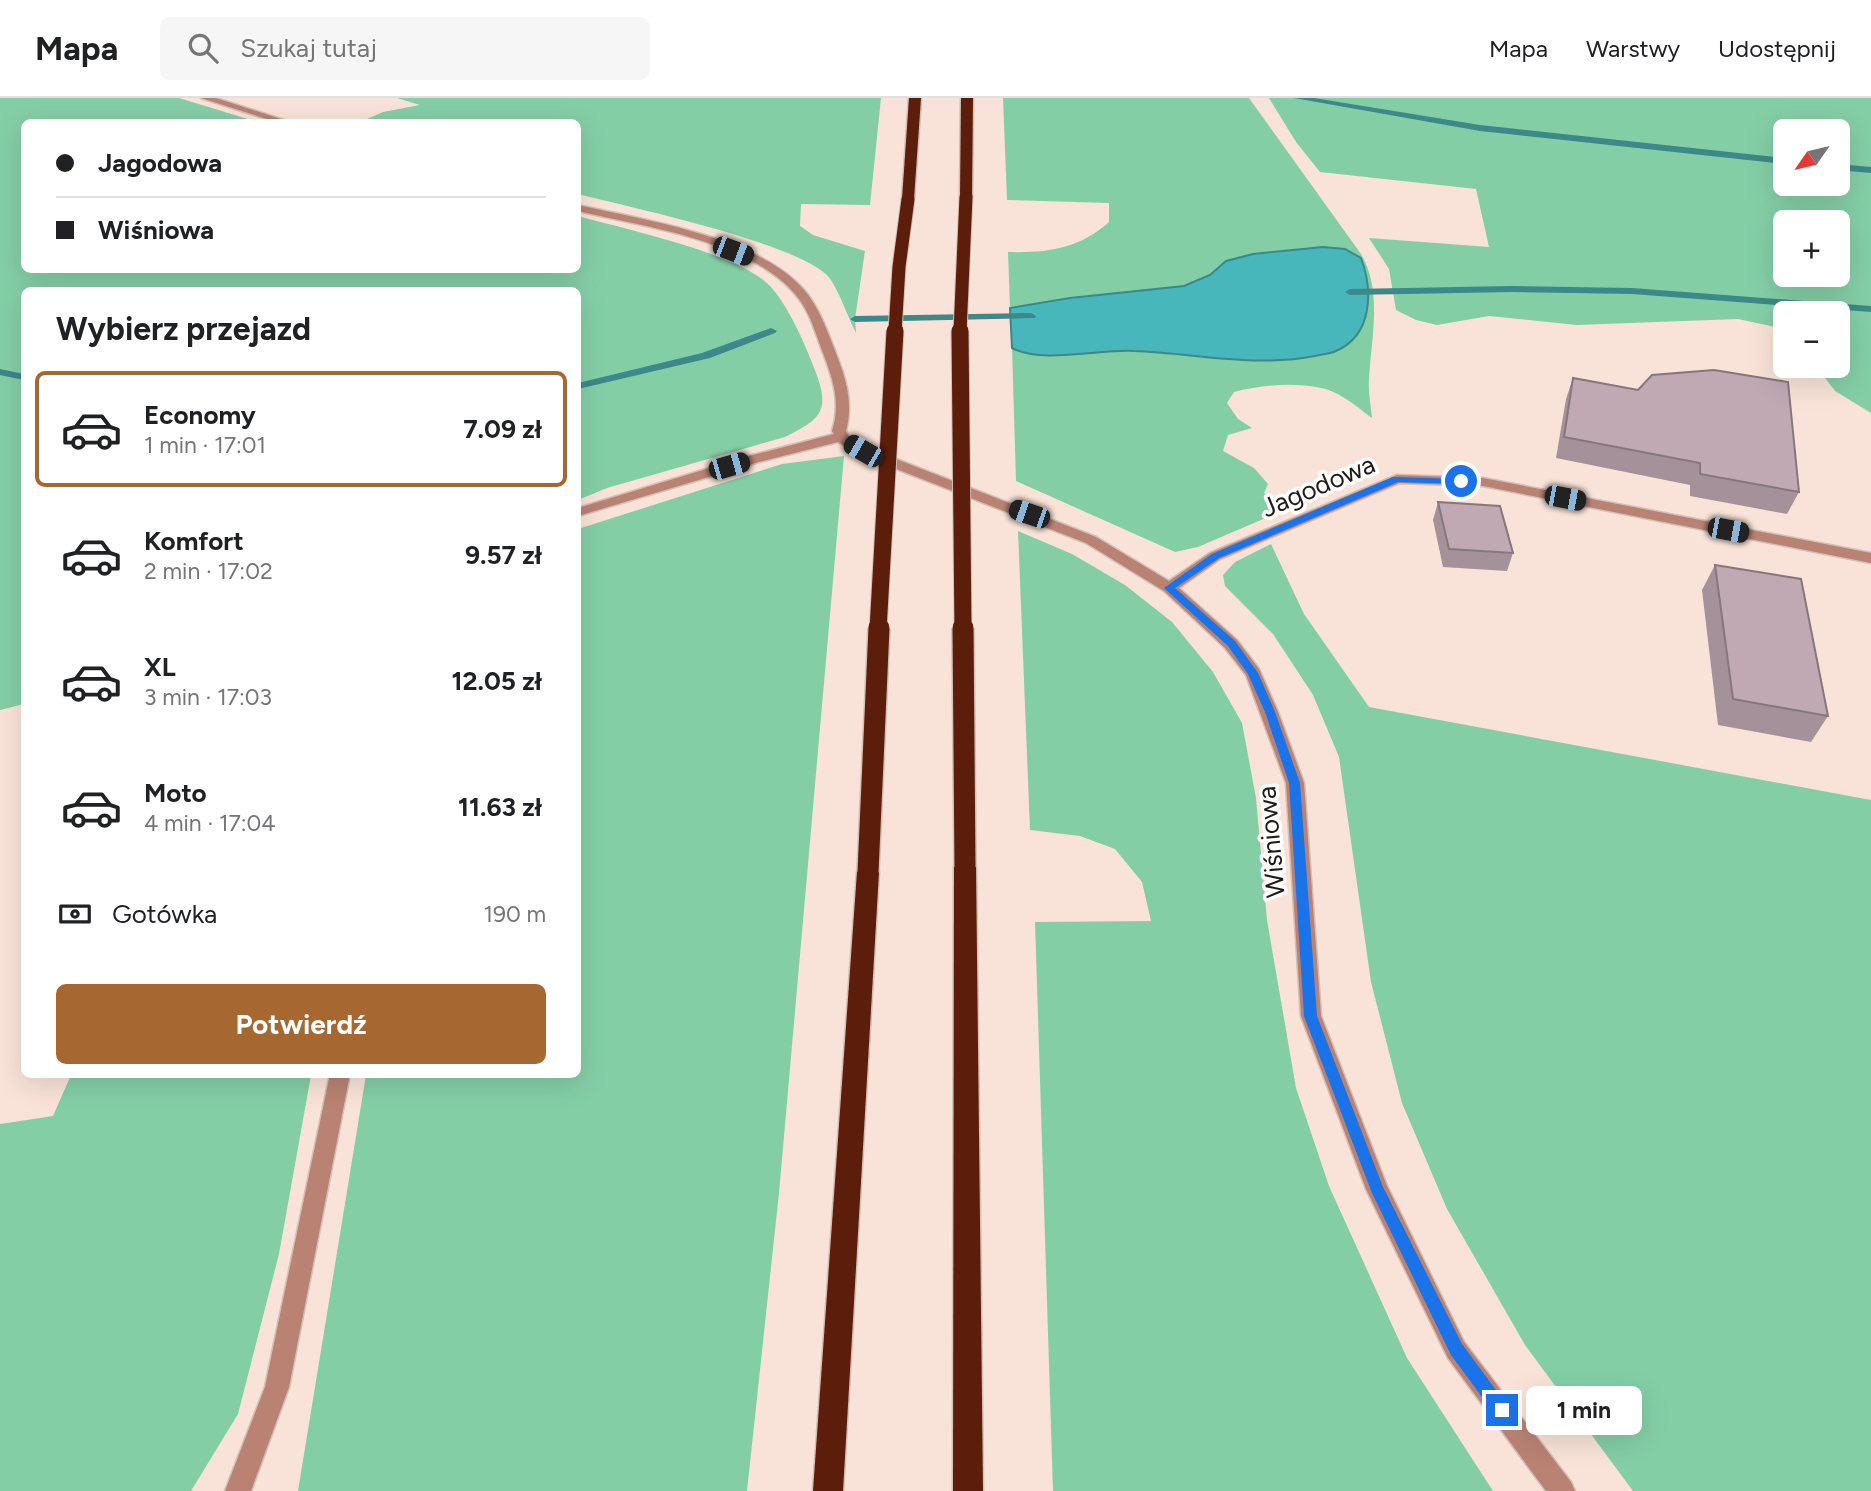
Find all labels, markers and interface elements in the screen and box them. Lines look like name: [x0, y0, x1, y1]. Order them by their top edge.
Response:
search box: [160, 17, 650, 80]
text: Mapa: [35, 29, 118, 68]
icon: search: [184, 29, 222, 67]
text: Szukaj tutaj: [240, 32, 377, 64]
text: Mapa: [1489, 34, 1548, 63]
text: Warstwy: [1586, 34, 1680, 63]
text: Udostępnij: [1718, 34, 1836, 63]
north arrow: [1773, 119, 1850, 196]
map controls: [1773, 119, 1850, 378]
text: Jagodowa: [98, 147, 222, 179]
button: +: [1773, 210, 1850, 287]
text: Wiśniowa: [98, 214, 214, 246]
car: [710, 234, 757, 268]
button: −: [1773, 301, 1850, 378]
text: Wybierz przejazd: [56, 310, 311, 348]
icon: car: [60, 398, 123, 461]
text: Economy: [144, 399, 256, 431]
text: 7.09 zł: [463, 413, 542, 445]
text: 1 min · 17:01: [144, 431, 266, 459]
car: [840, 431, 887, 471]
street label: Jagodowa: [1256, 448, 1380, 524]
car: [706, 450, 753, 482]
route start: [1445, 465, 1477, 497]
car: [1543, 484, 1588, 512]
car: [1006, 497, 1053, 531]
car: [1706, 516, 1751, 544]
icon: car: [60, 524, 123, 587]
text: Komfort: [144, 525, 244, 557]
text: 9.57 zł: [465, 539, 542, 571]
text: 2 min · 17:02: [144, 557, 273, 585]
icon: car: [60, 650, 123, 713]
text: XL: [144, 651, 176, 683]
text: 12.05 zł: [452, 665, 542, 697]
text: 3 min · 17:03: [144, 683, 272, 711]
icon: car: [60, 776, 123, 839]
text: Moto: [144, 777, 207, 809]
street label: Wiśniowa: [1250, 785, 1292, 899]
text: 11.63 zł: [458, 791, 542, 823]
text: 4 min · 17:04: [144, 809, 276, 837]
icon: cash: [56, 895, 94, 933]
text: Gotówka: [112, 898, 217, 930]
text: 190 m: [483, 900, 546, 928]
button: Potwierdź: [56, 984, 546, 1064]
callout: 1 min: [1526, 1386, 1642, 1434]
route end: [1486, 1394, 1518, 1426]
text: 1 min: [1557, 1396, 1611, 1424]

